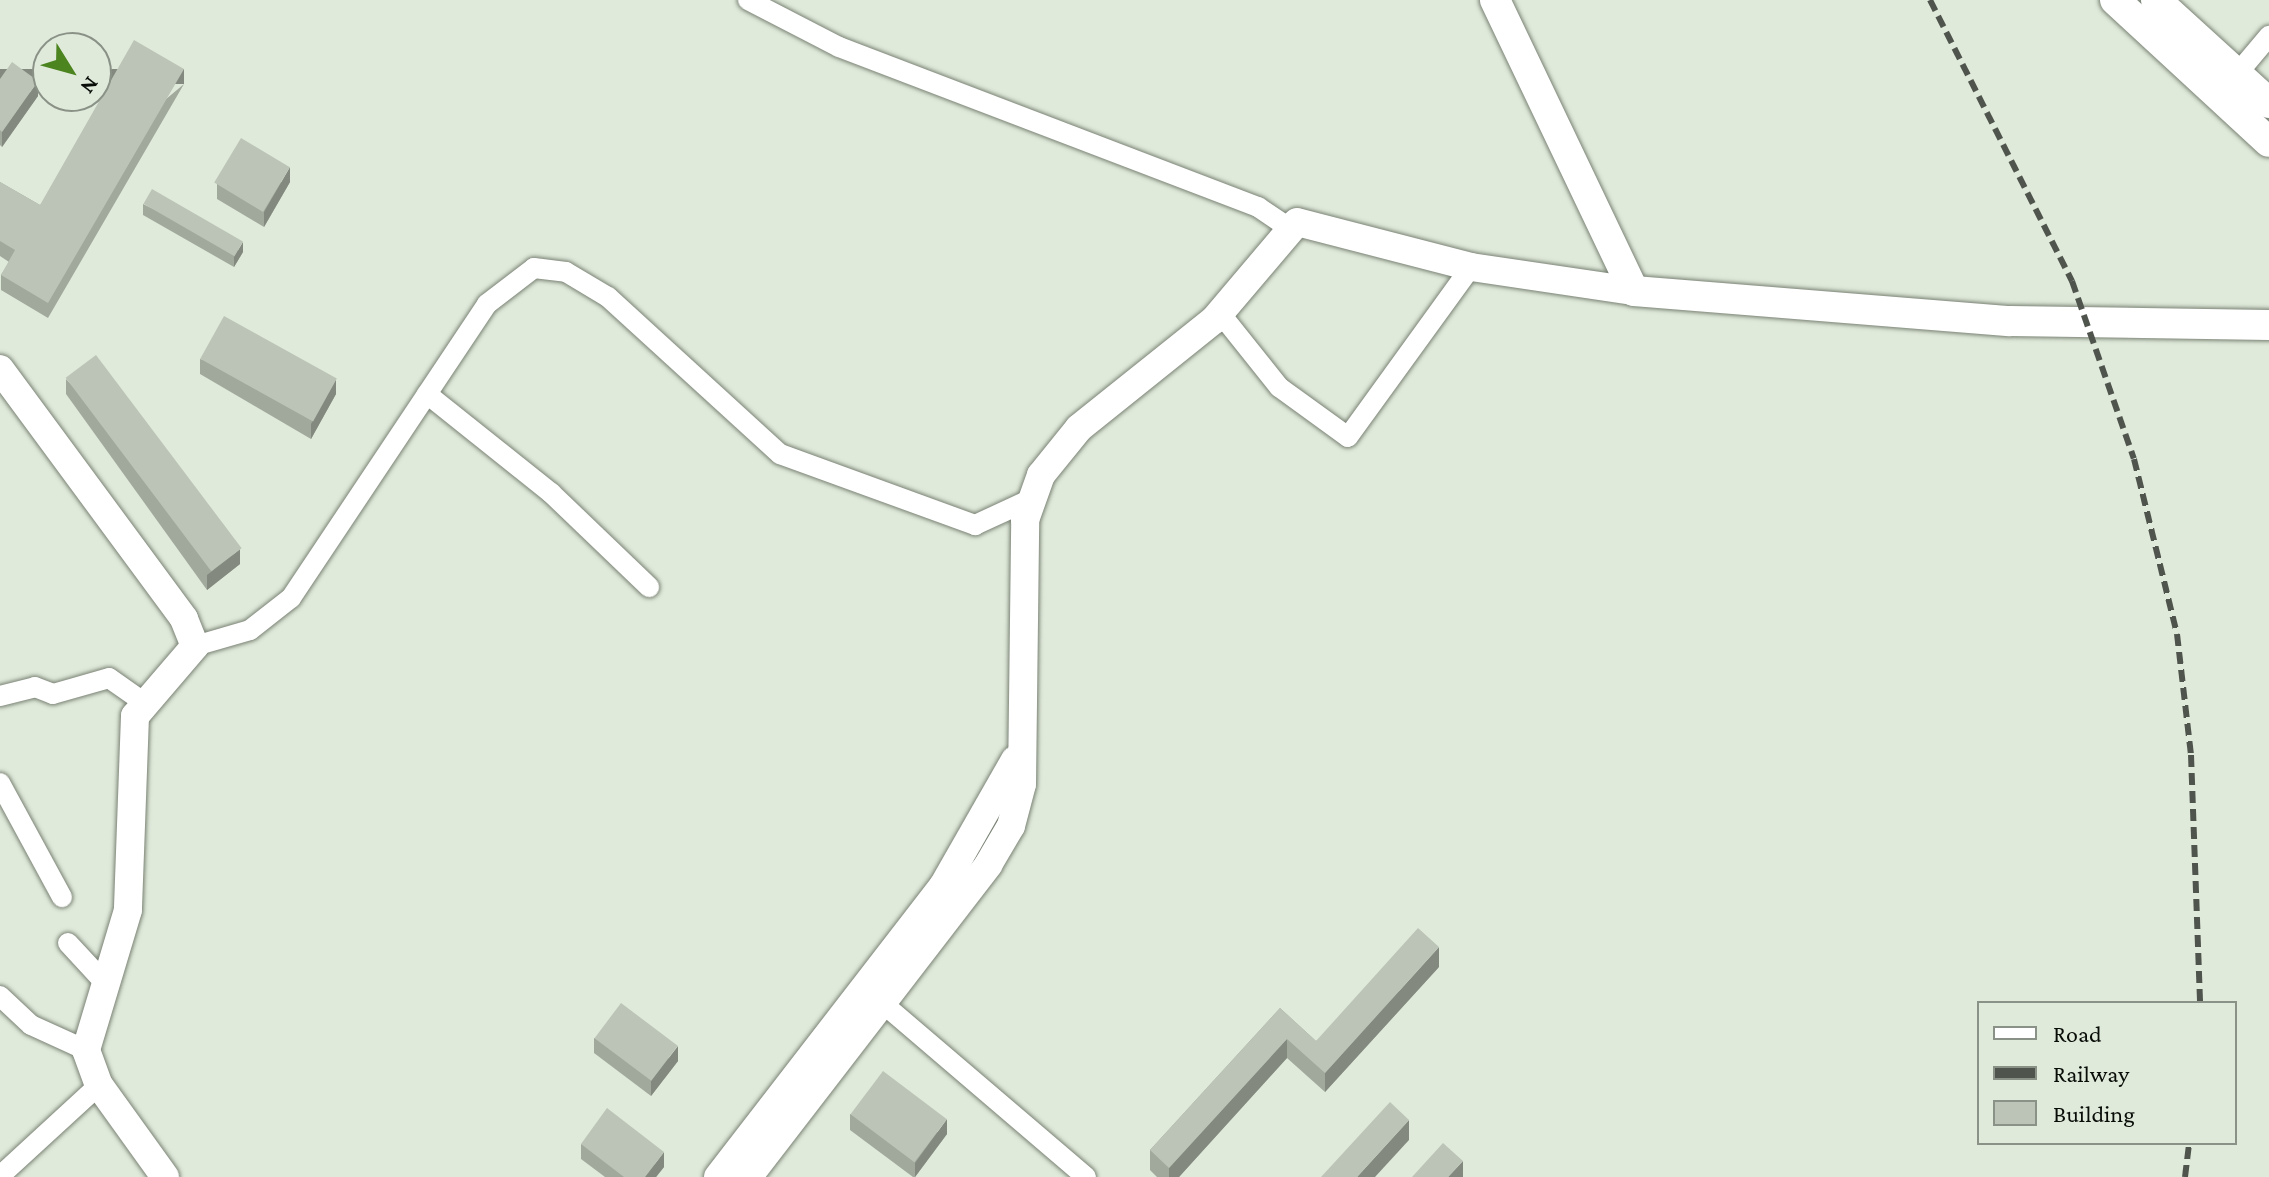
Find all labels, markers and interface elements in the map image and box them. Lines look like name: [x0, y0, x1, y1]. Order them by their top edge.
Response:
north arrow: [32, 32, 112, 112]
text: N: [75, 72, 104, 99]
legend: [1977, 1001, 2237, 1145]
text: Road: [2053, 1020, 2102, 1047]
text: Railway: [2053, 1060, 2129, 1087]
text: Building: [2053, 1100, 2135, 1127]

